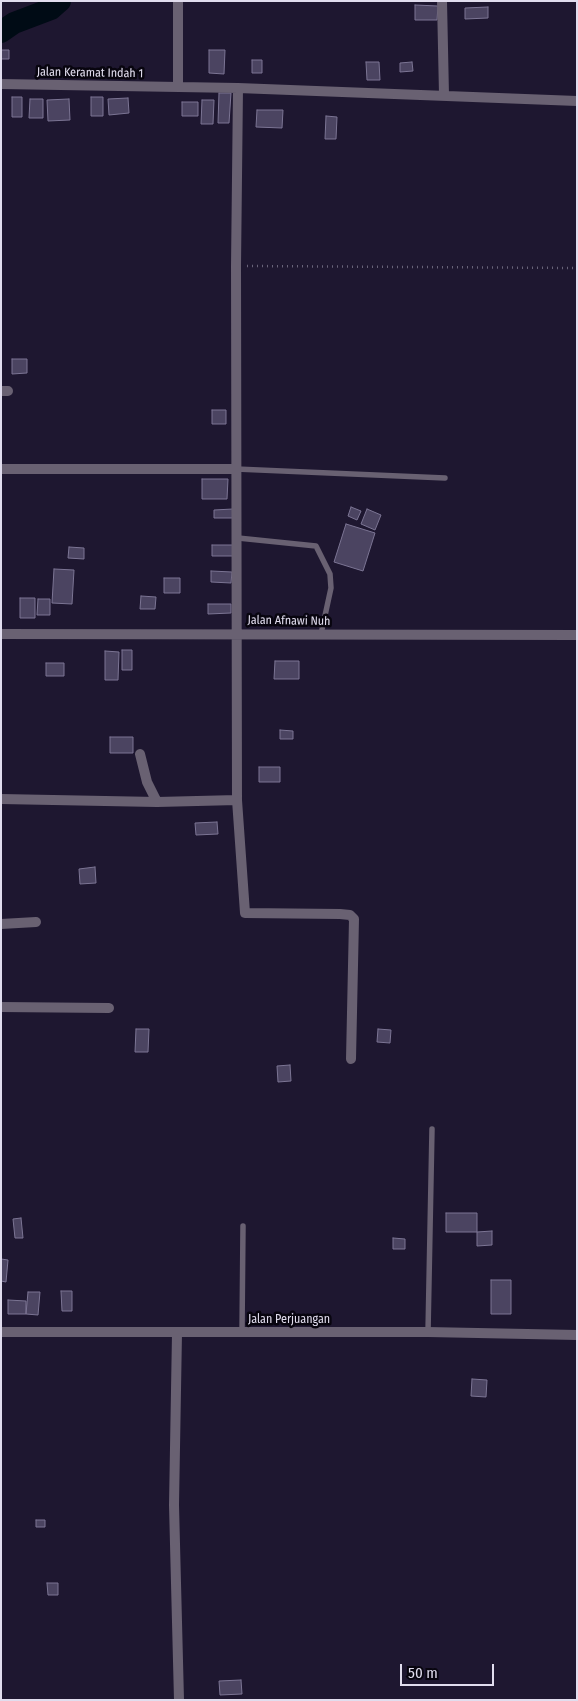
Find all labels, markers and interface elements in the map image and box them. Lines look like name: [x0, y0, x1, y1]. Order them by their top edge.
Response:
street label: Jalan Keramat Indah 1: [37, 65, 143, 81]
street label: Jalan Afnawi Nuh: [247, 613, 331, 629]
street label: Jalan Perjuangan: [248, 1313, 330, 1327]
scale bar: [403, 1654, 497, 1686]
text: 50 m: [408, 1664, 438, 1682]

